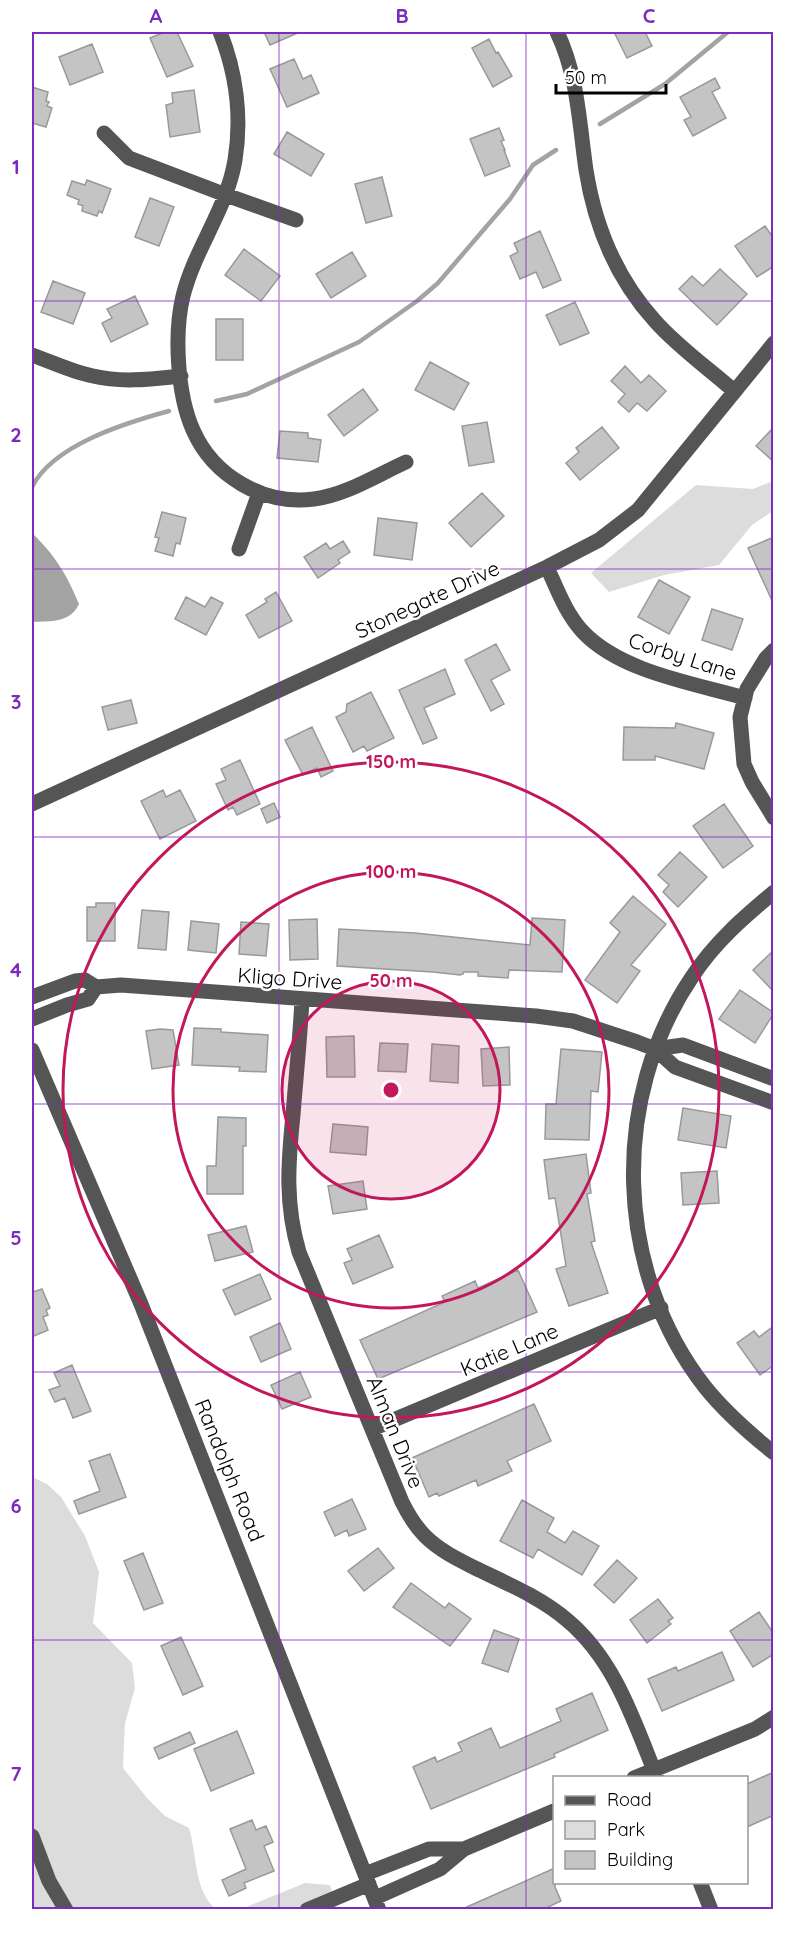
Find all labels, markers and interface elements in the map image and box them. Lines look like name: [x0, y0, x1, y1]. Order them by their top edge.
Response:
text: A: [150, 3, 163, 28]
text: B: [395, 3, 409, 28]
text: C: [643, 3, 656, 28]
scale bar: [556, 57, 666, 95]
text: 50 m: [565, 66, 607, 89]
text: 1: [12, 154, 20, 179]
text: 2: [10, 422, 22, 447]
street label: Stonegate Drive: [351, 554, 503, 644]
street label: Corby Lane: [625, 626, 741, 686]
text: 3: [11, 689, 21, 714]
text: 150 m: [366, 750, 416, 773]
text: 100 m: [366, 860, 416, 883]
text: 4: [10, 957, 22, 982]
street label: Kligo Drive: [237, 961, 343, 995]
text: 50 m: [369, 969, 413, 992]
centre of rings: [381, 1080, 401, 1100]
text: 5: [10, 1225, 22, 1250]
street label: Katie Lane: [456, 1317, 562, 1381]
street label: Alman Drive: [362, 1372, 430, 1492]
street label: Randolph Road: [190, 1395, 270, 1545]
text: 6: [10, 1493, 22, 1518]
text: 7: [11, 1761, 22, 1786]
legend: [553, 1776, 748, 1884]
text: Road: [607, 1788, 652, 1811]
text: Park: [607, 1818, 645, 1841]
text: Building: [607, 1848, 673, 1871]

